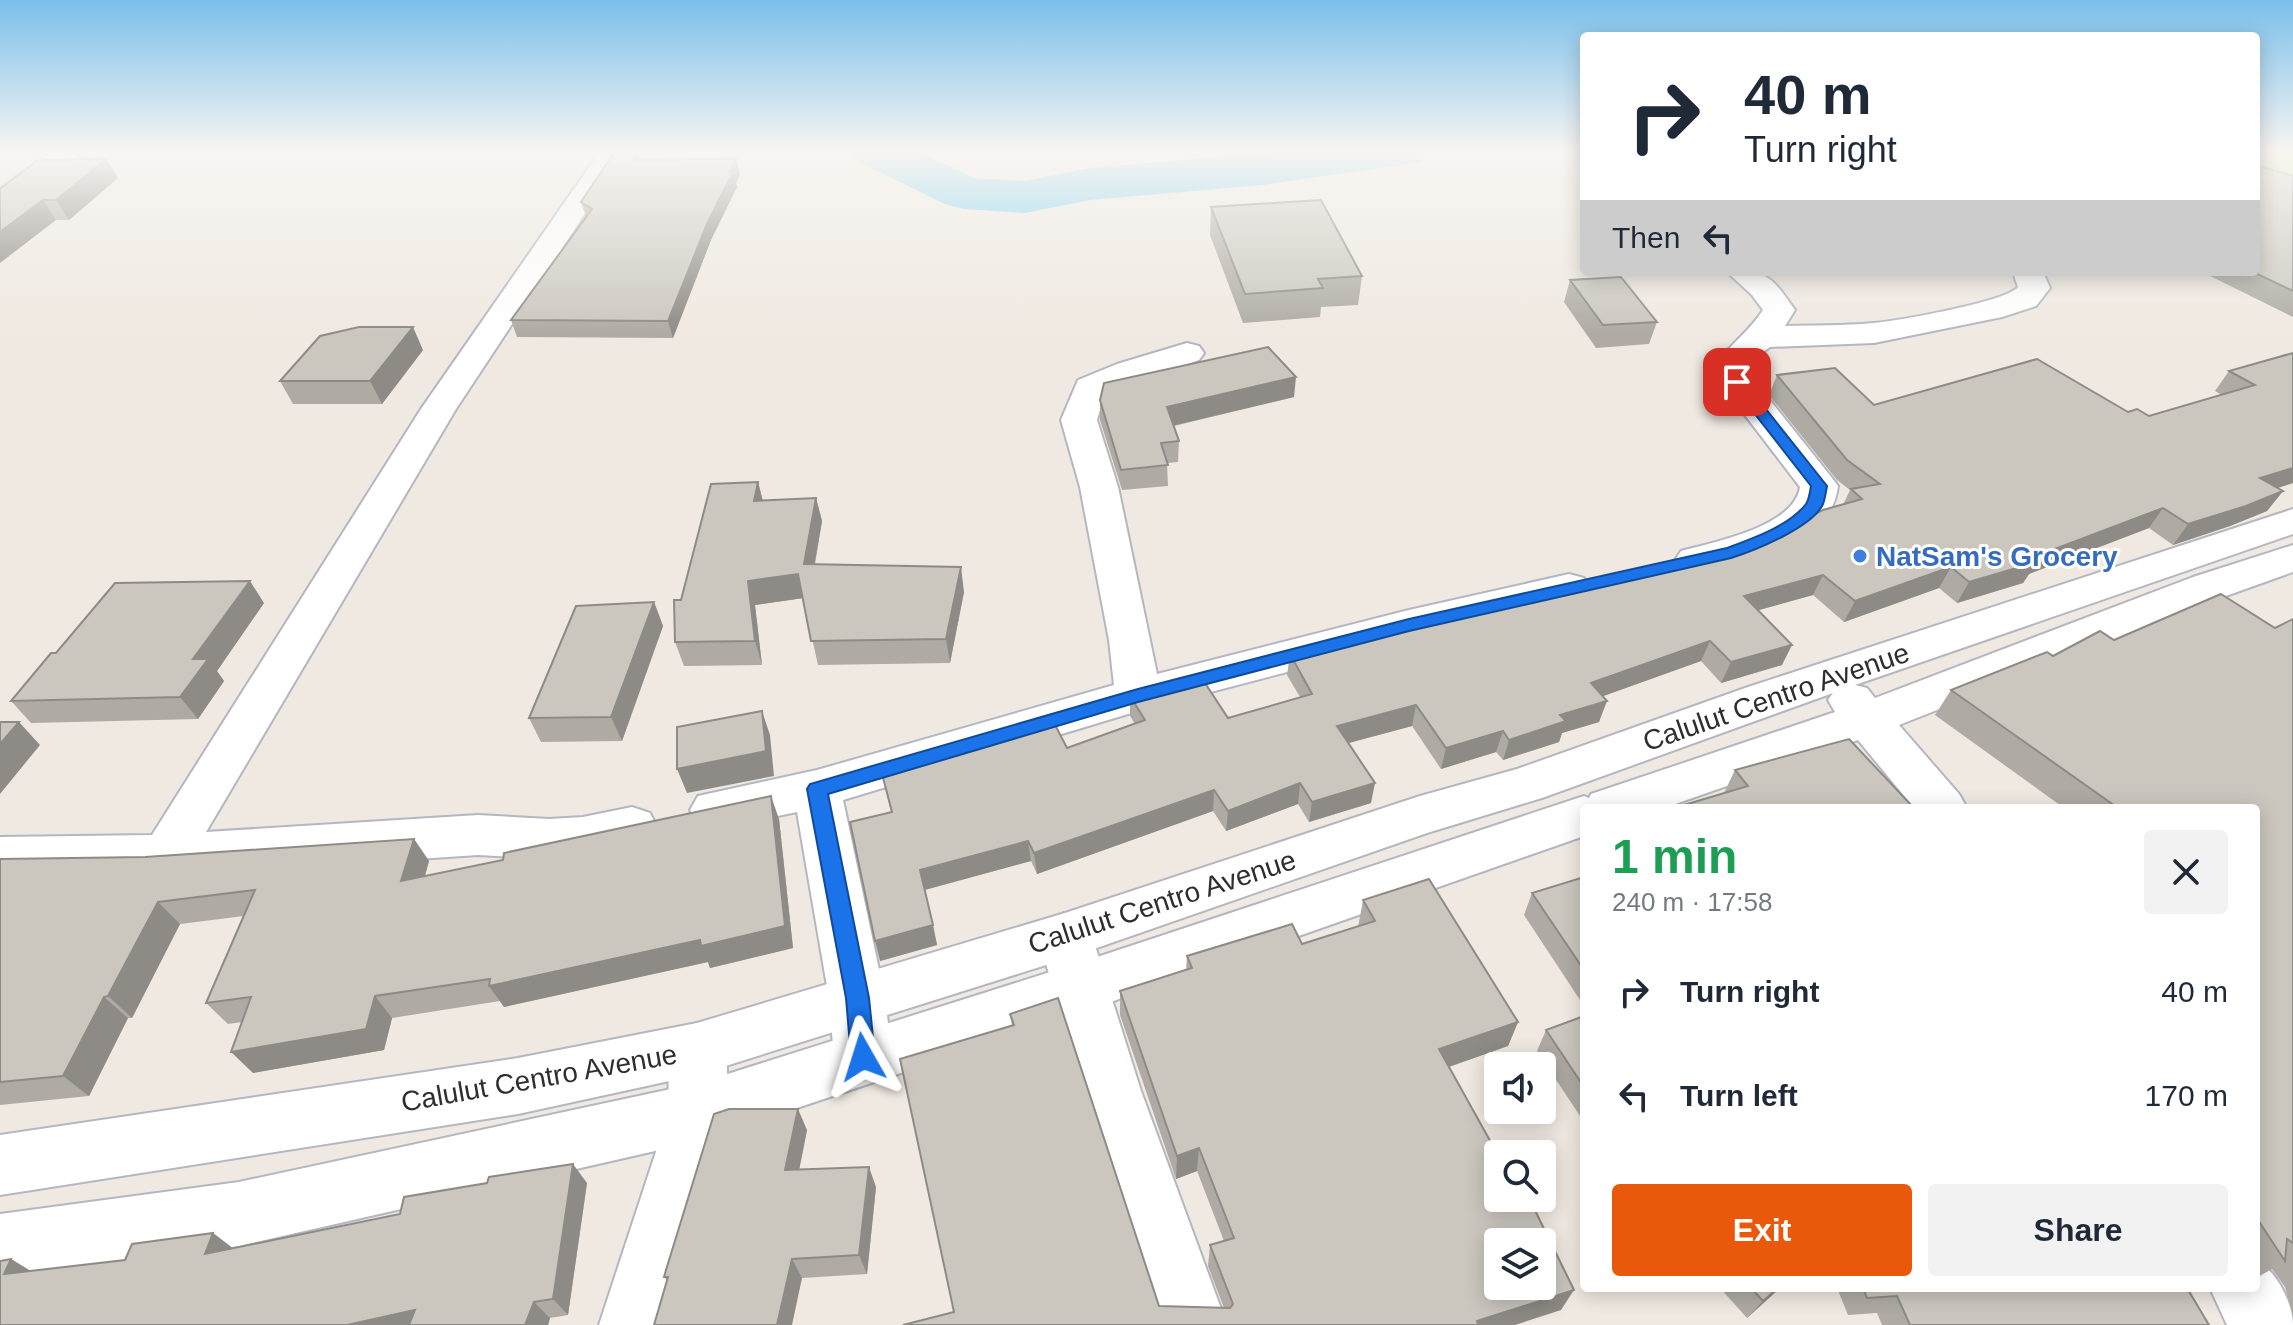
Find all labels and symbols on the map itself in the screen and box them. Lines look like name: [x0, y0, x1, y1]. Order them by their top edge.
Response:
pin: [1703, 348, 1771, 416]
place label: NatSam's Grocery: [1876, 541, 2118, 572]
marker: NatSam's Grocery: [1851, 547, 1869, 565]
street label: Calulut Centro Avenue: [1639, 637, 1913, 757]
street label: Calulut Centro Avenue: [1024, 844, 1300, 960]
position arrow: [821, 1015, 905, 1099]
street label: Calulut Centro Avenue: [399, 1038, 679, 1118]

